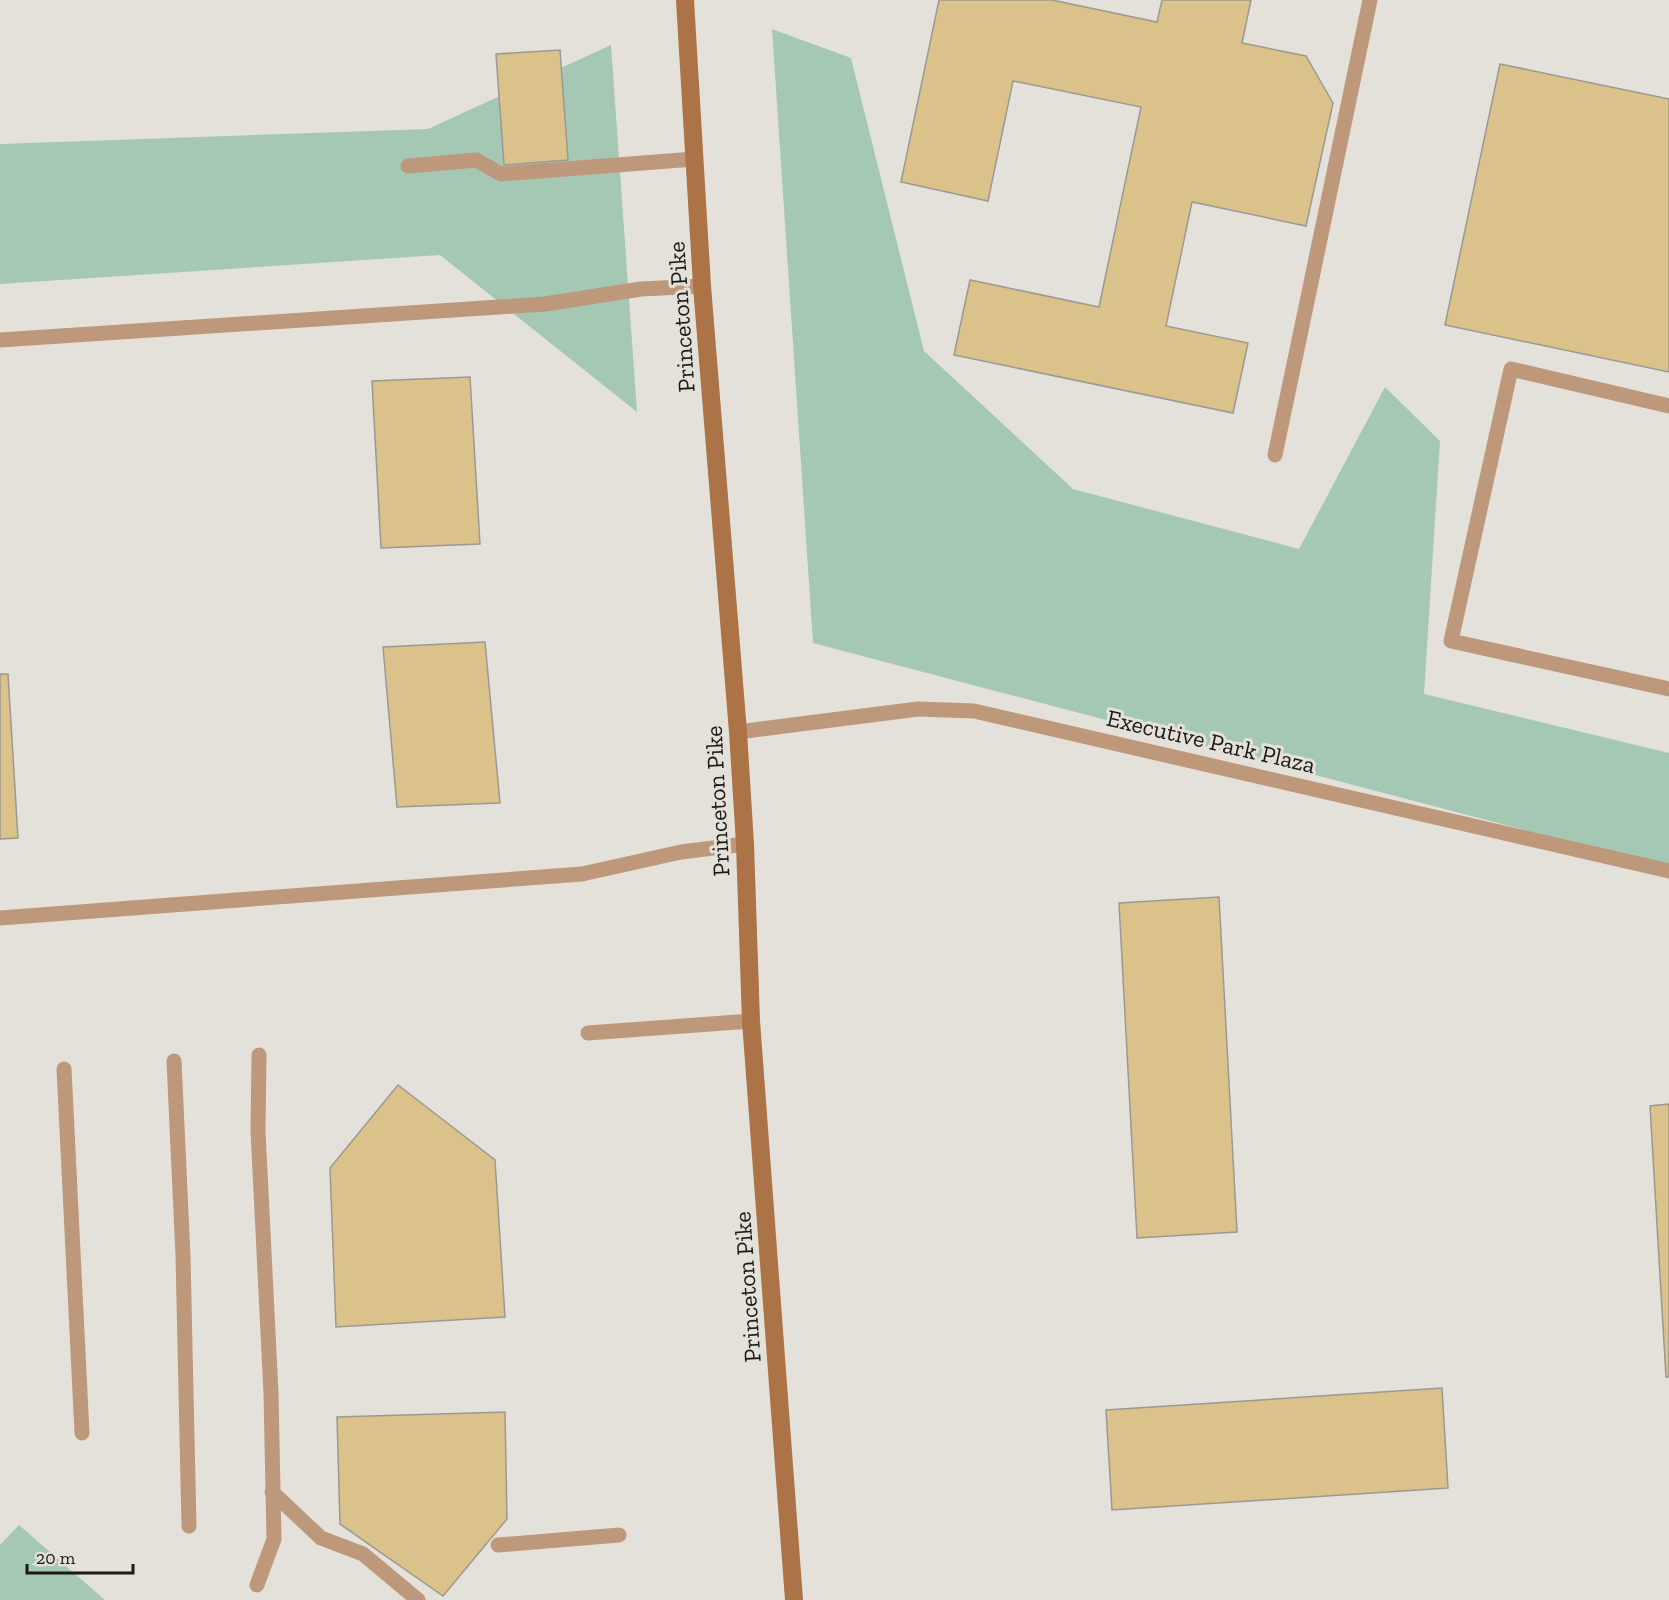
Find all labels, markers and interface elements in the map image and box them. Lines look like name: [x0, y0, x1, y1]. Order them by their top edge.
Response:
street label: Princeton Pike: [661, 241, 701, 393]
street label: Executive Park Plaza: [1104, 703, 1319, 779]
street label: Princeton Pike: [699, 725, 735, 877]
street label: Princeton Pike: [727, 1211, 767, 1363]
scale bar: [27, 1537, 134, 1575]
text: 20 m: [36, 1547, 76, 1569]

